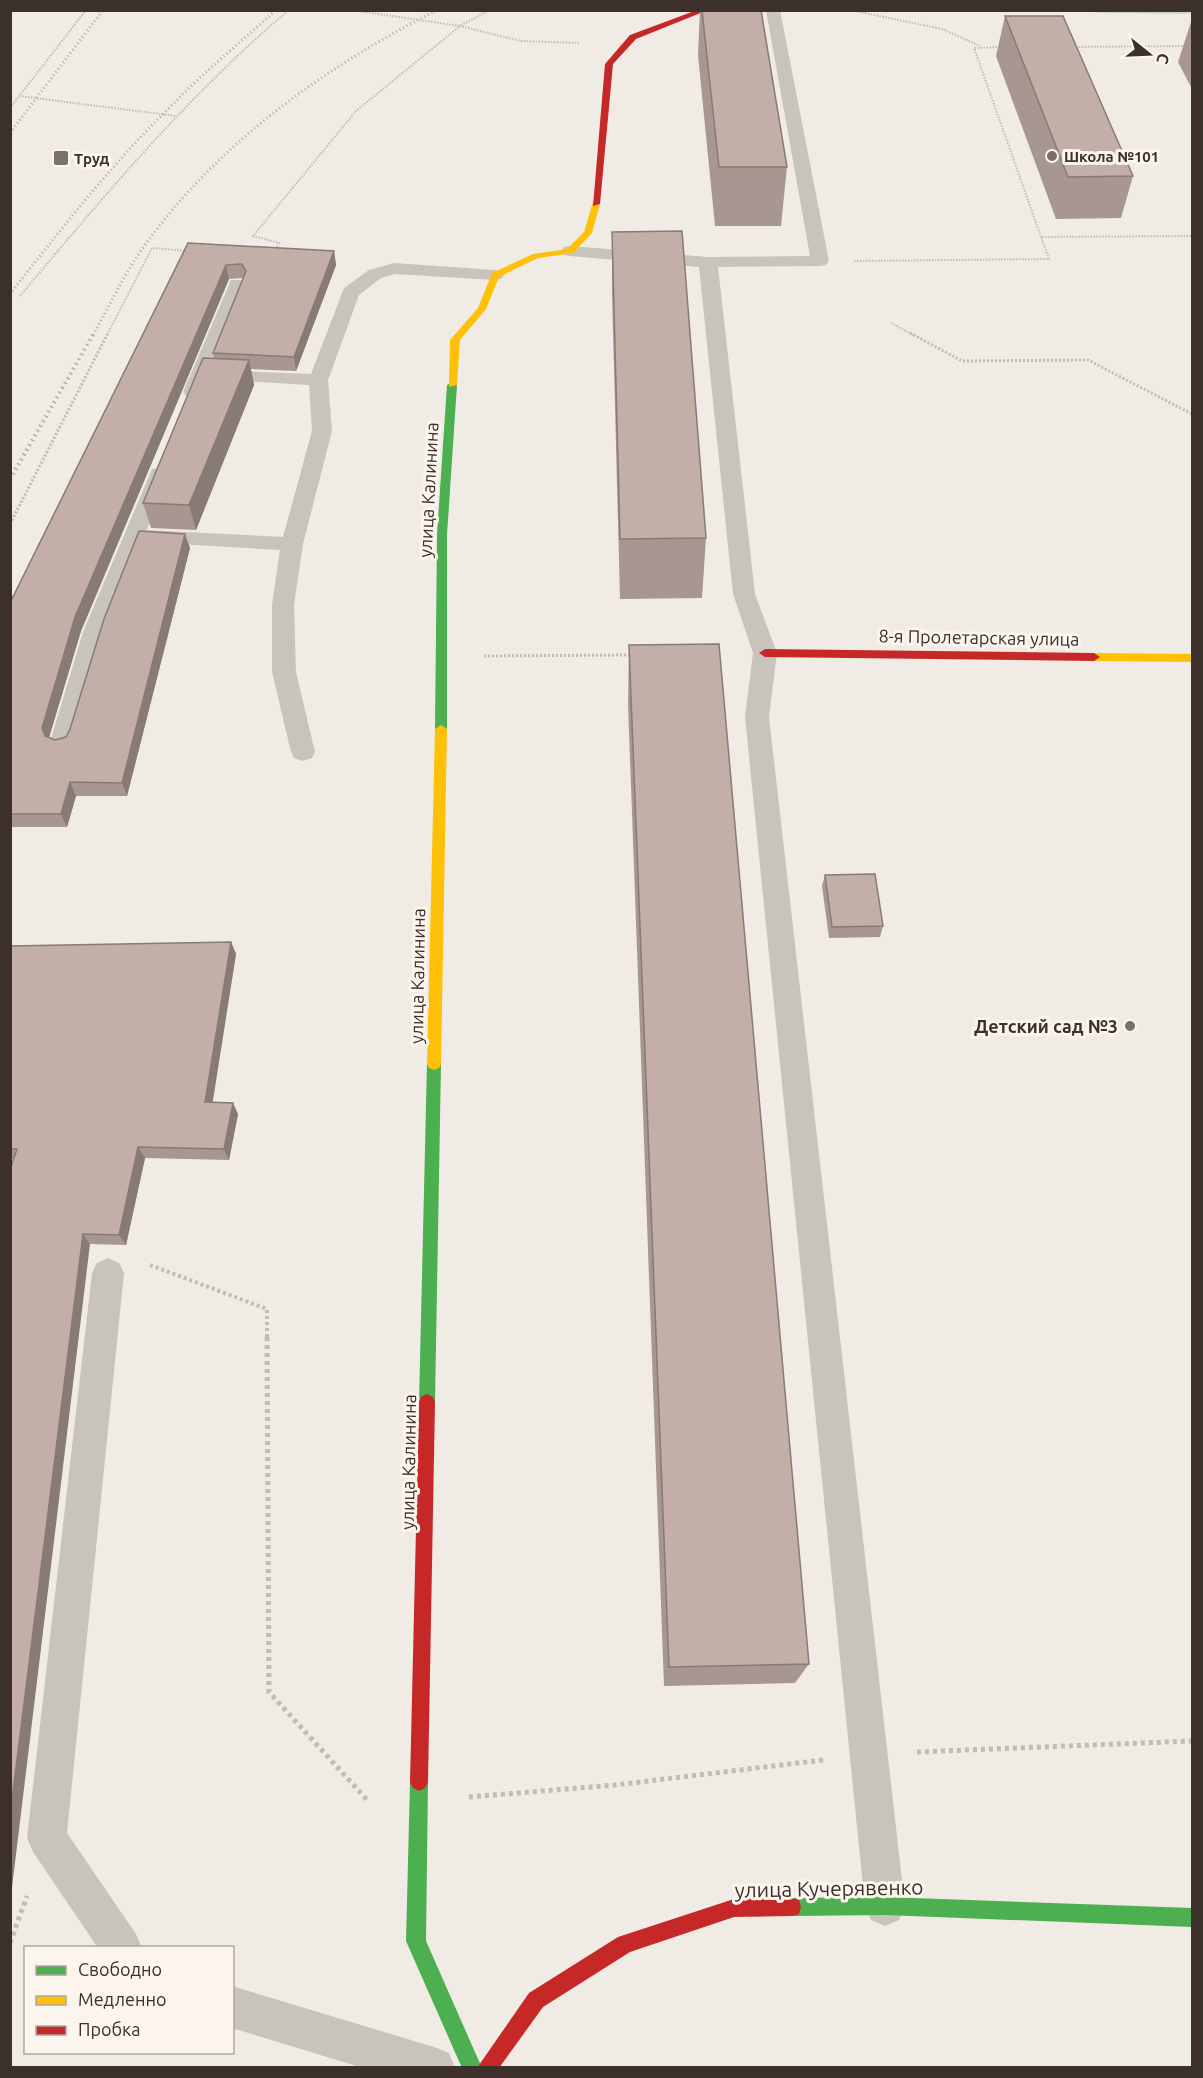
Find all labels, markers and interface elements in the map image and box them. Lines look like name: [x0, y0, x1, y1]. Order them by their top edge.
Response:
north arrow: [1119, 24, 1179, 84]
text: С: [1153, 51, 1173, 66]
place label: Школа №101: [1064, 148, 1159, 165]
marker: Труд: [52, 149, 70, 167]
marker: Школа №101: [1045, 149, 1059, 163]
place label: Труд: [74, 150, 110, 167]
street label: улица Калинина: [414, 422, 442, 558]
street label: 8-я Пролетарская улица: [878, 625, 1080, 649]
street label: улица Калинина: [406, 908, 428, 1044]
place label: Детский сад №3: [974, 1016, 1118, 1036]
marker: Детский сад №3: [1123, 1019, 1137, 1033]
street label: улица Калинина: [397, 1394, 419, 1530]
street label: улица Кучерявенко: [734, 1874, 924, 1902]
legend: [24, 1946, 234, 2054]
text: Свободно: [78, 1959, 162, 1979]
text: Медленно: [78, 1989, 167, 2009]
text: Пробка: [78, 2019, 141, 2039]

